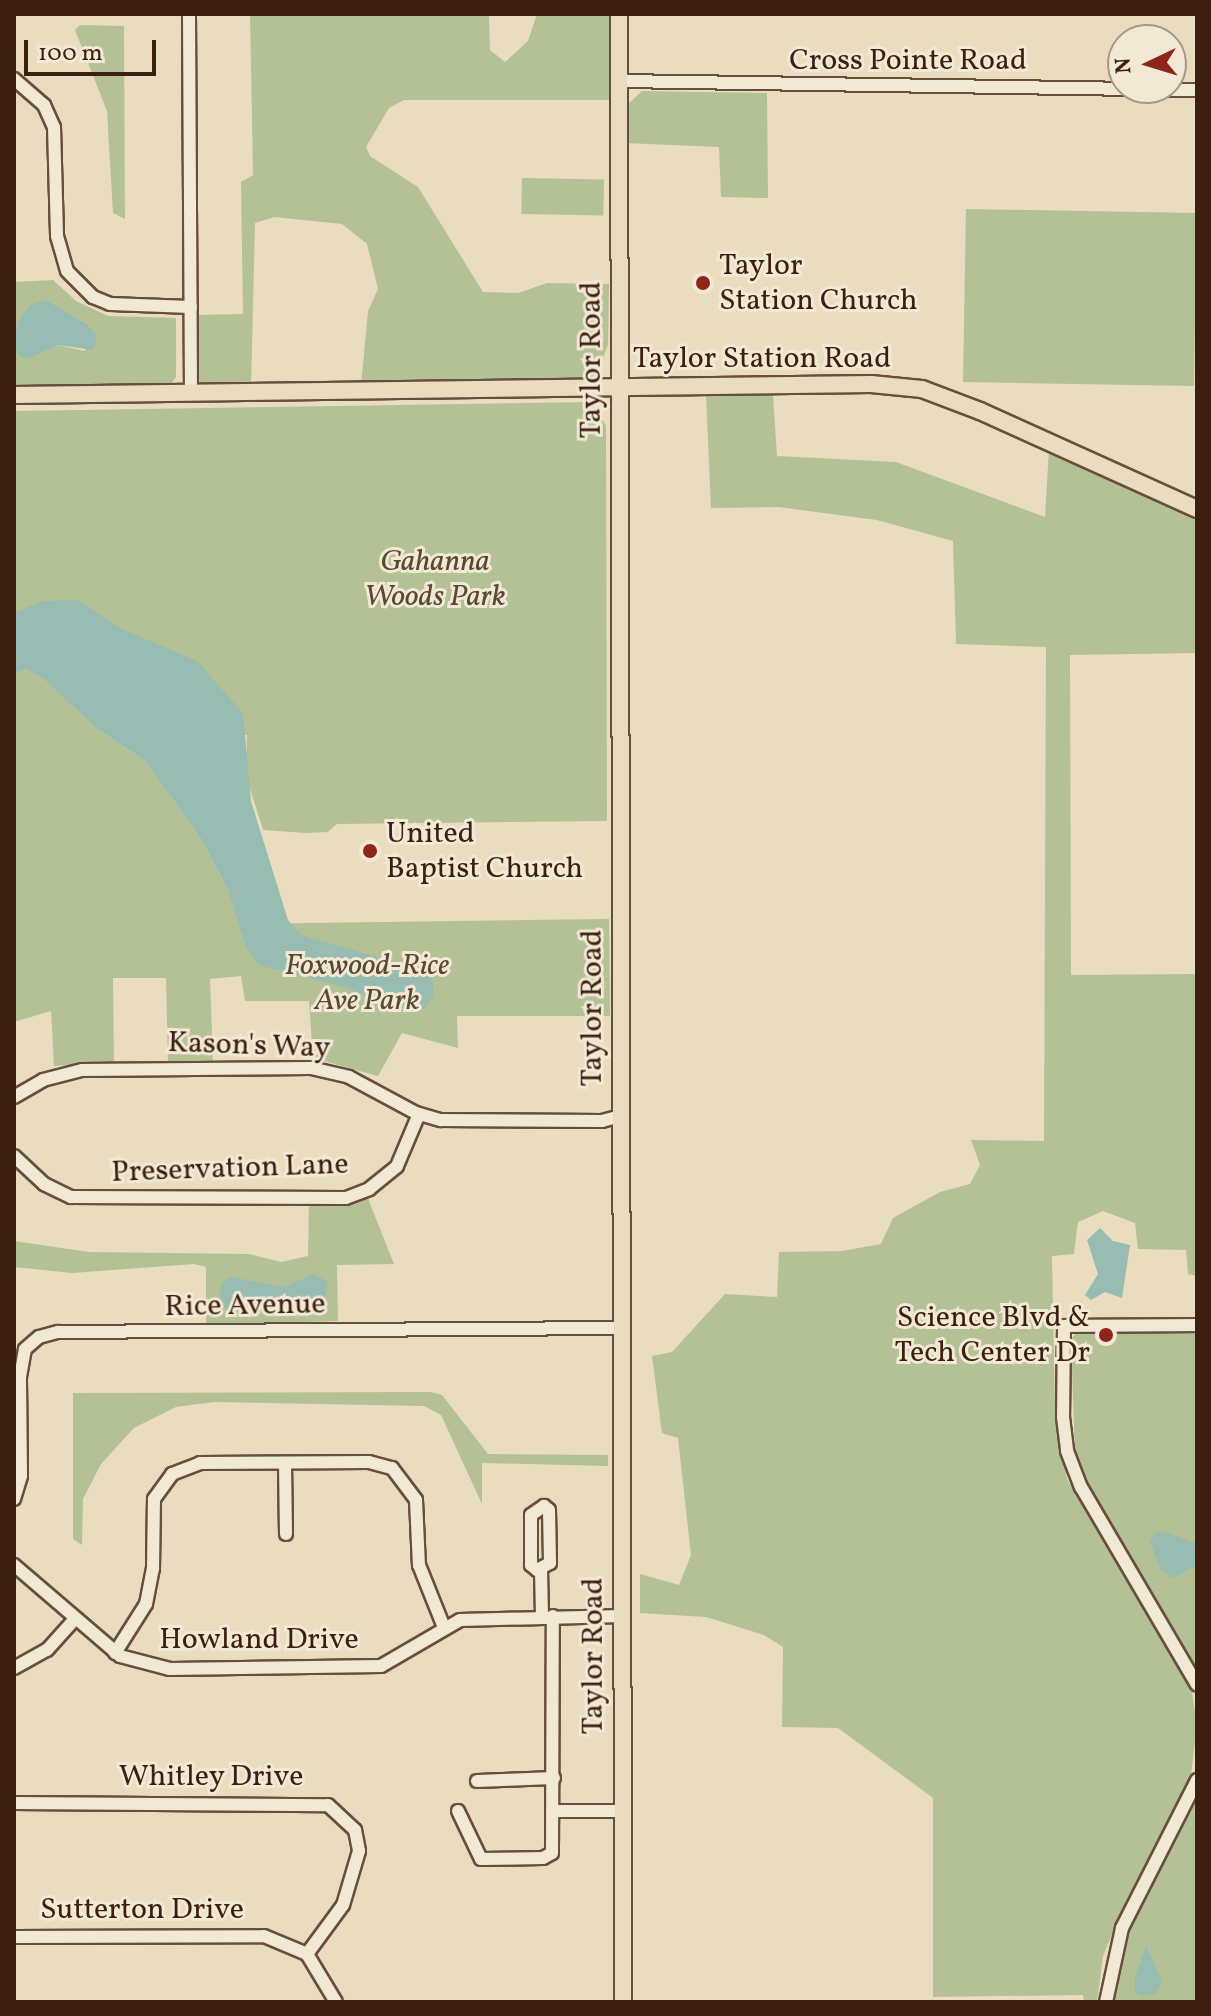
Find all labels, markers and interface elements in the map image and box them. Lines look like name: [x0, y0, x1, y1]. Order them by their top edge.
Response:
scale bar: [28, 24, 160, 74]
north arrow: [1107, 24, 1187, 104]
text: 100 m: [38, 37, 103, 71]
street label: Cross Pointe Road: [789, 43, 1027, 79]
text: N: [1109, 57, 1141, 75]
place label: Taylor Station Church: [719, 248, 918, 318]
marker: Taylor Station Church: [694, 274, 712, 292]
street label: Taylor Road: [574, 281, 610, 439]
street label: Taylor Station Road: [633, 341, 891, 377]
park label: Gahanna Woods Park: [364, 544, 506, 614]
place label: United Baptist Church: [386, 816, 583, 886]
marker: United Baptist Church: [361, 842, 379, 860]
street label: Taylor Road: [575, 929, 611, 1087]
park label: Foxwood-Rice Ave Park: [285, 948, 449, 1018]
street label: Kason's Way: [167, 1025, 331, 1067]
street label: Preservation Lane: [111, 1147, 349, 1191]
street label: Rice Avenue: [164, 1287, 326, 1325]
place label: Science Blvd & Tech Center Dr: [895, 1300, 1090, 1370]
marker: Science Blvd & Tech Center Dr: [1097, 1326, 1115, 1344]
street label: Taylor Road: [576, 1577, 612, 1735]
street label: Howland Drive: [159, 1622, 359, 1658]
street label: Whitley Drive: [118, 1759, 304, 1795]
street label: Sutterton Drive: [40, 1892, 244, 1928]

